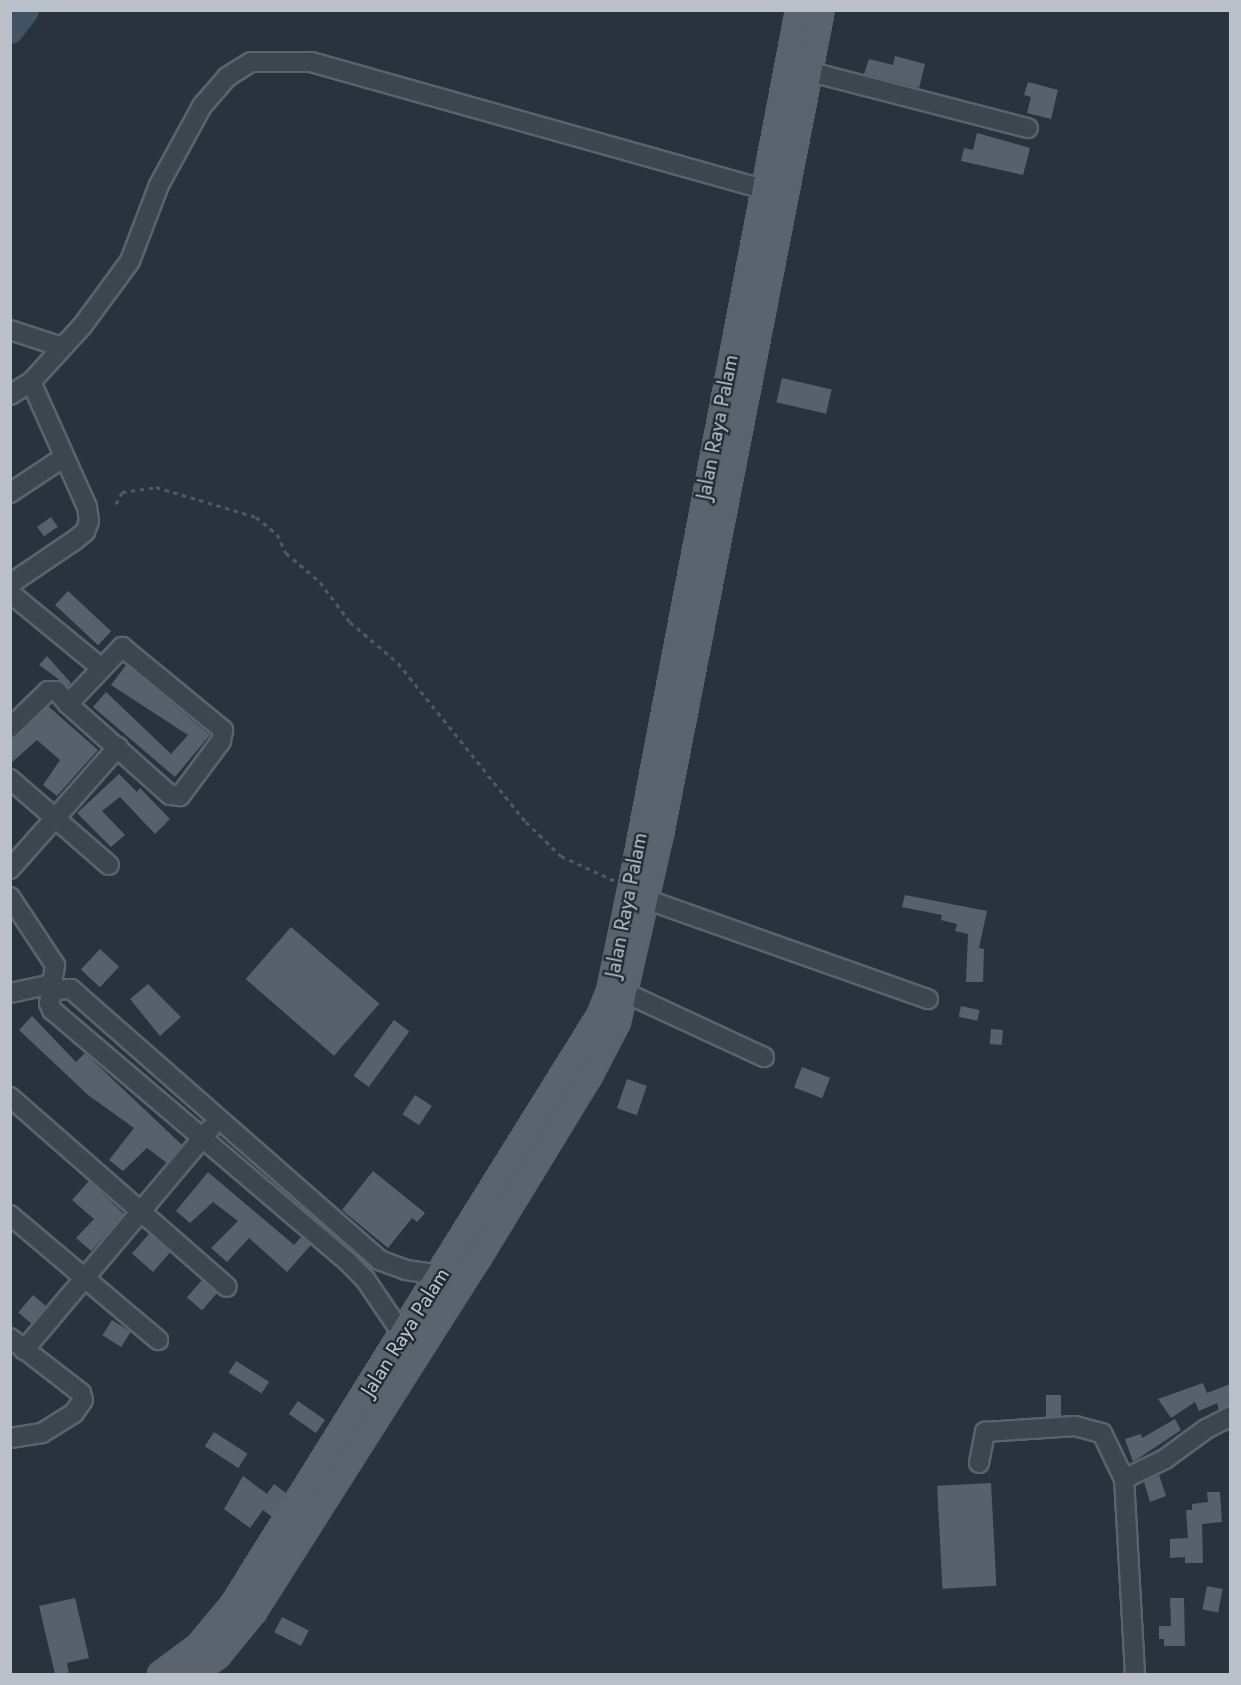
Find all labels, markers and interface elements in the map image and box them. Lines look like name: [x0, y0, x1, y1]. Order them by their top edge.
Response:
street label: Jalan Raya Palam: [691, 352, 743, 502]
street label: Jalan Raya Palam: [600, 830, 652, 980]
street label: Jalan Raya Palam: [355, 1263, 455, 1401]

